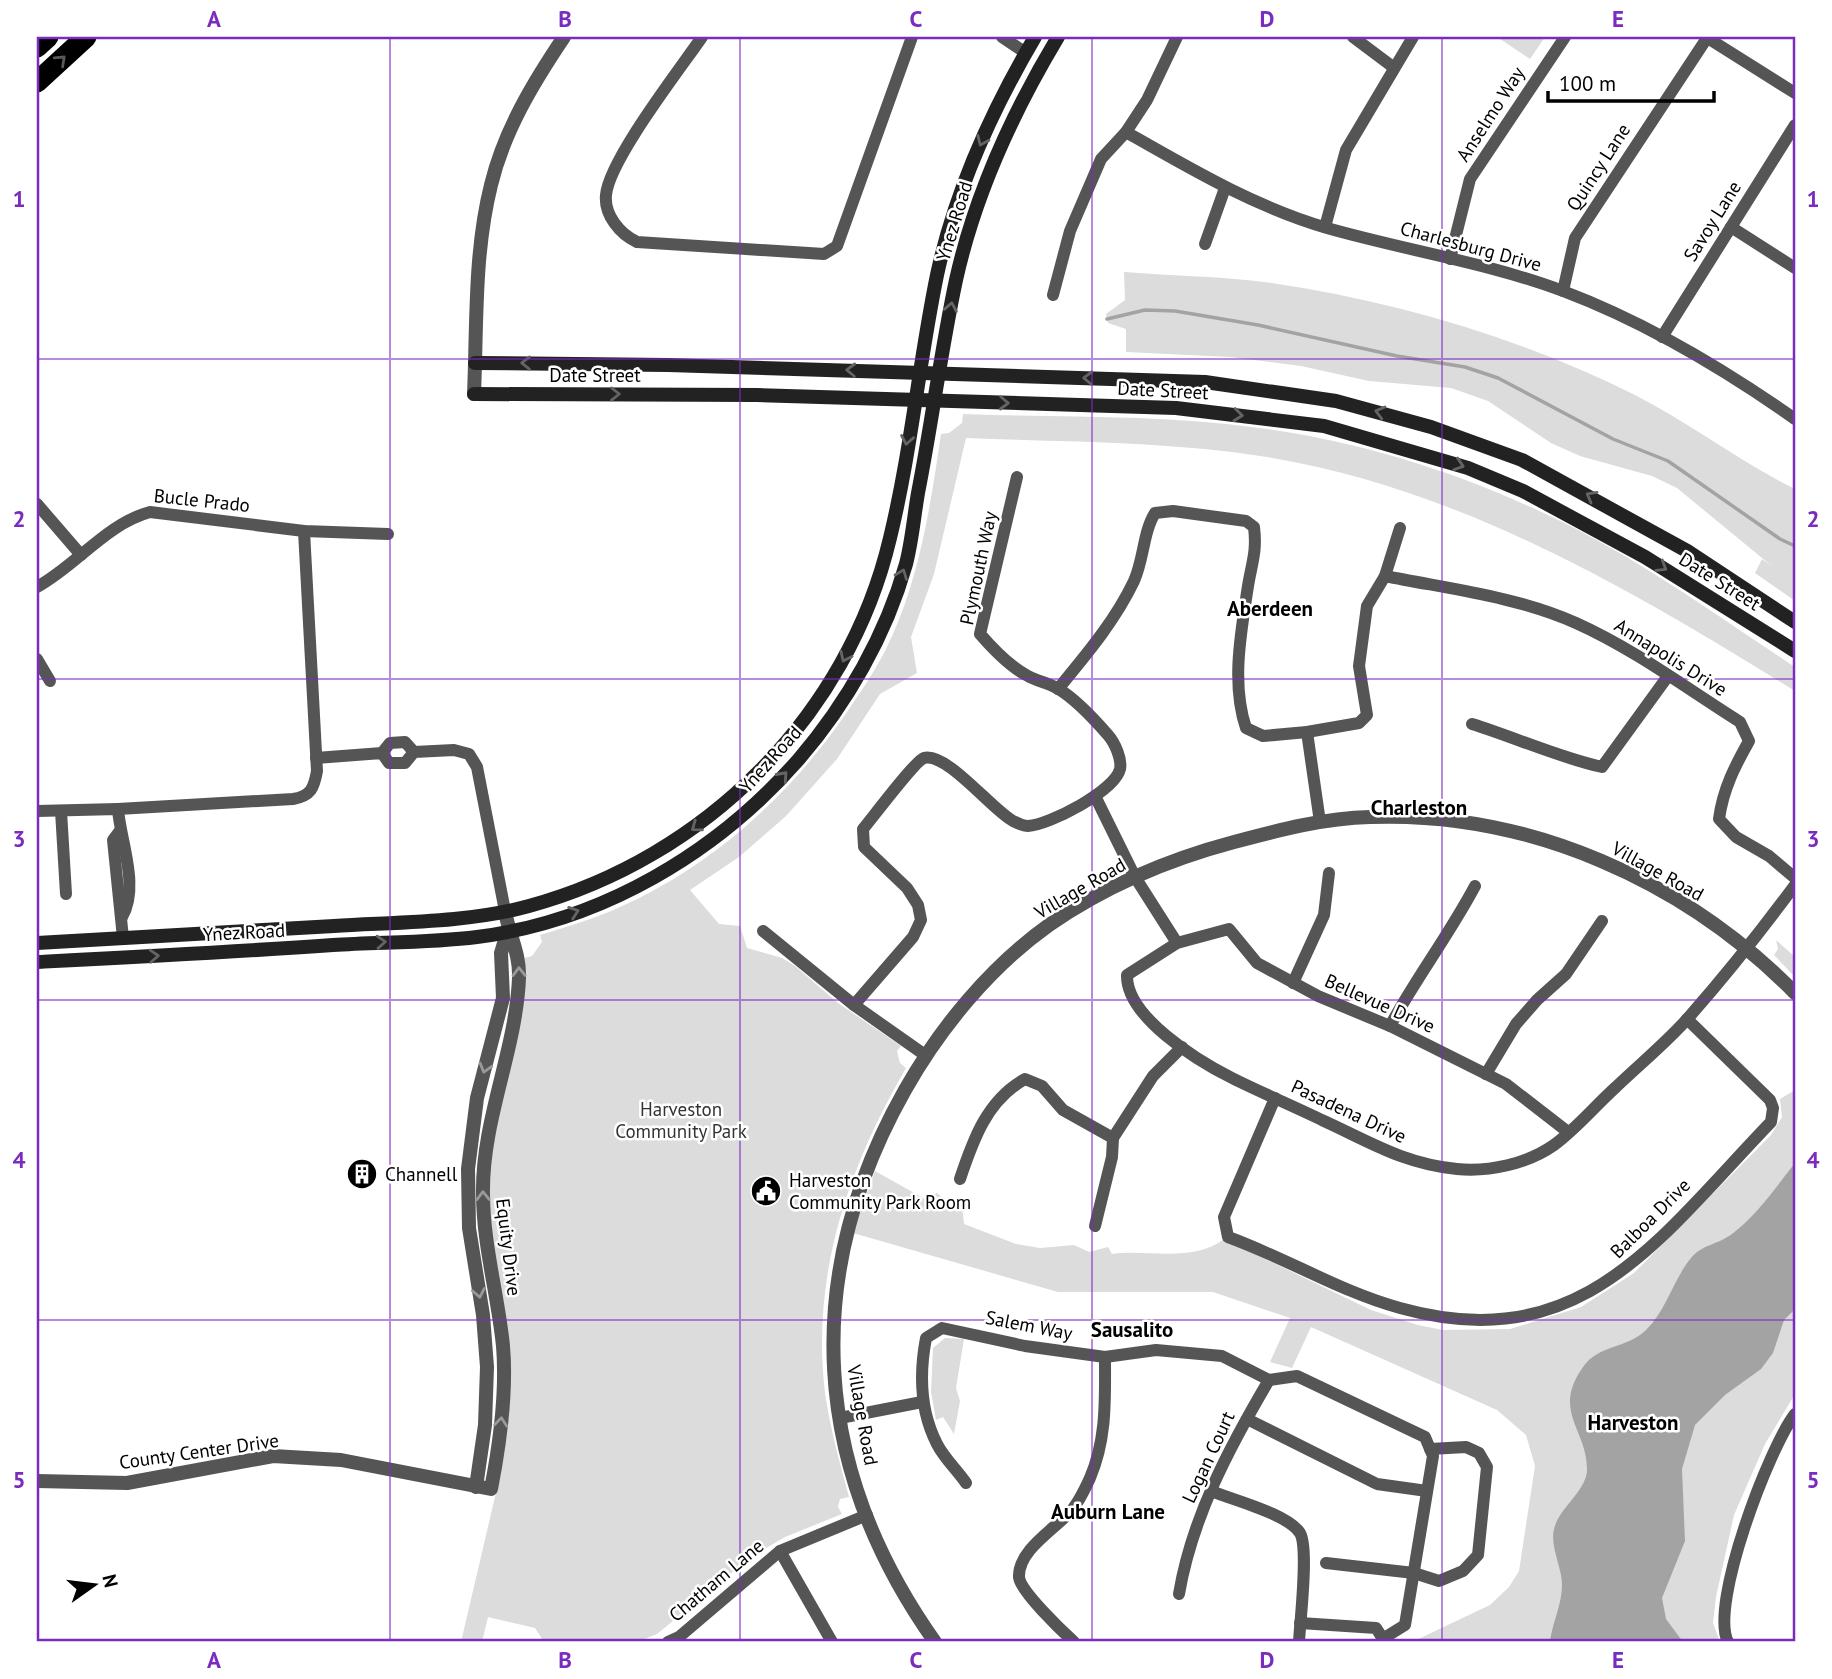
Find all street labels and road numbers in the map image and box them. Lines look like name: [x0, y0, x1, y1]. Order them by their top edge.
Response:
street label: Anselmo Way: [1450, 62, 1530, 166]
street label: Quincy Lane: [1561, 119, 1635, 215]
street label: Savoy Lane: [1678, 176, 1746, 266]
street label: Ynez Road: [930, 178, 978, 264]
street label: Charlesburg Drive: [1398, 216, 1544, 276]
street label: Date Street: [549, 363, 641, 387]
street label: Date Street: [1117, 376, 1210, 404]
street label: Bucle Prado: [153, 483, 251, 517]
street label: Plymouth Way: [954, 509, 1002, 627]
street label: Date Street: [1675, 547, 1766, 616]
street label: Annapolis Drive: [1610, 613, 1732, 701]
street label: Ynez Road: [734, 720, 806, 798]
street label: Village Road: [1607, 835, 1708, 906]
street label: Village Road: [1029, 852, 1130, 924]
street label: Ynez Road: [202, 918, 286, 946]
street label: Bellevue Drive: [1321, 968, 1439, 1038]
street label: Pasadena Drive: [1288, 1074, 1410, 1148]
street label: Balboa Drive: [1605, 1173, 1695, 1263]
street label: Equity Drive: [491, 1197, 527, 1297]
street label: Salem Way: [983, 1305, 1075, 1345]
street label: Village Road: [842, 1362, 884, 1467]
street label: Logan Court: [1176, 1407, 1240, 1507]
street label: County Center Drive: [118, 1428, 280, 1474]
street label: Chatham Lane: [664, 1533, 768, 1627]

